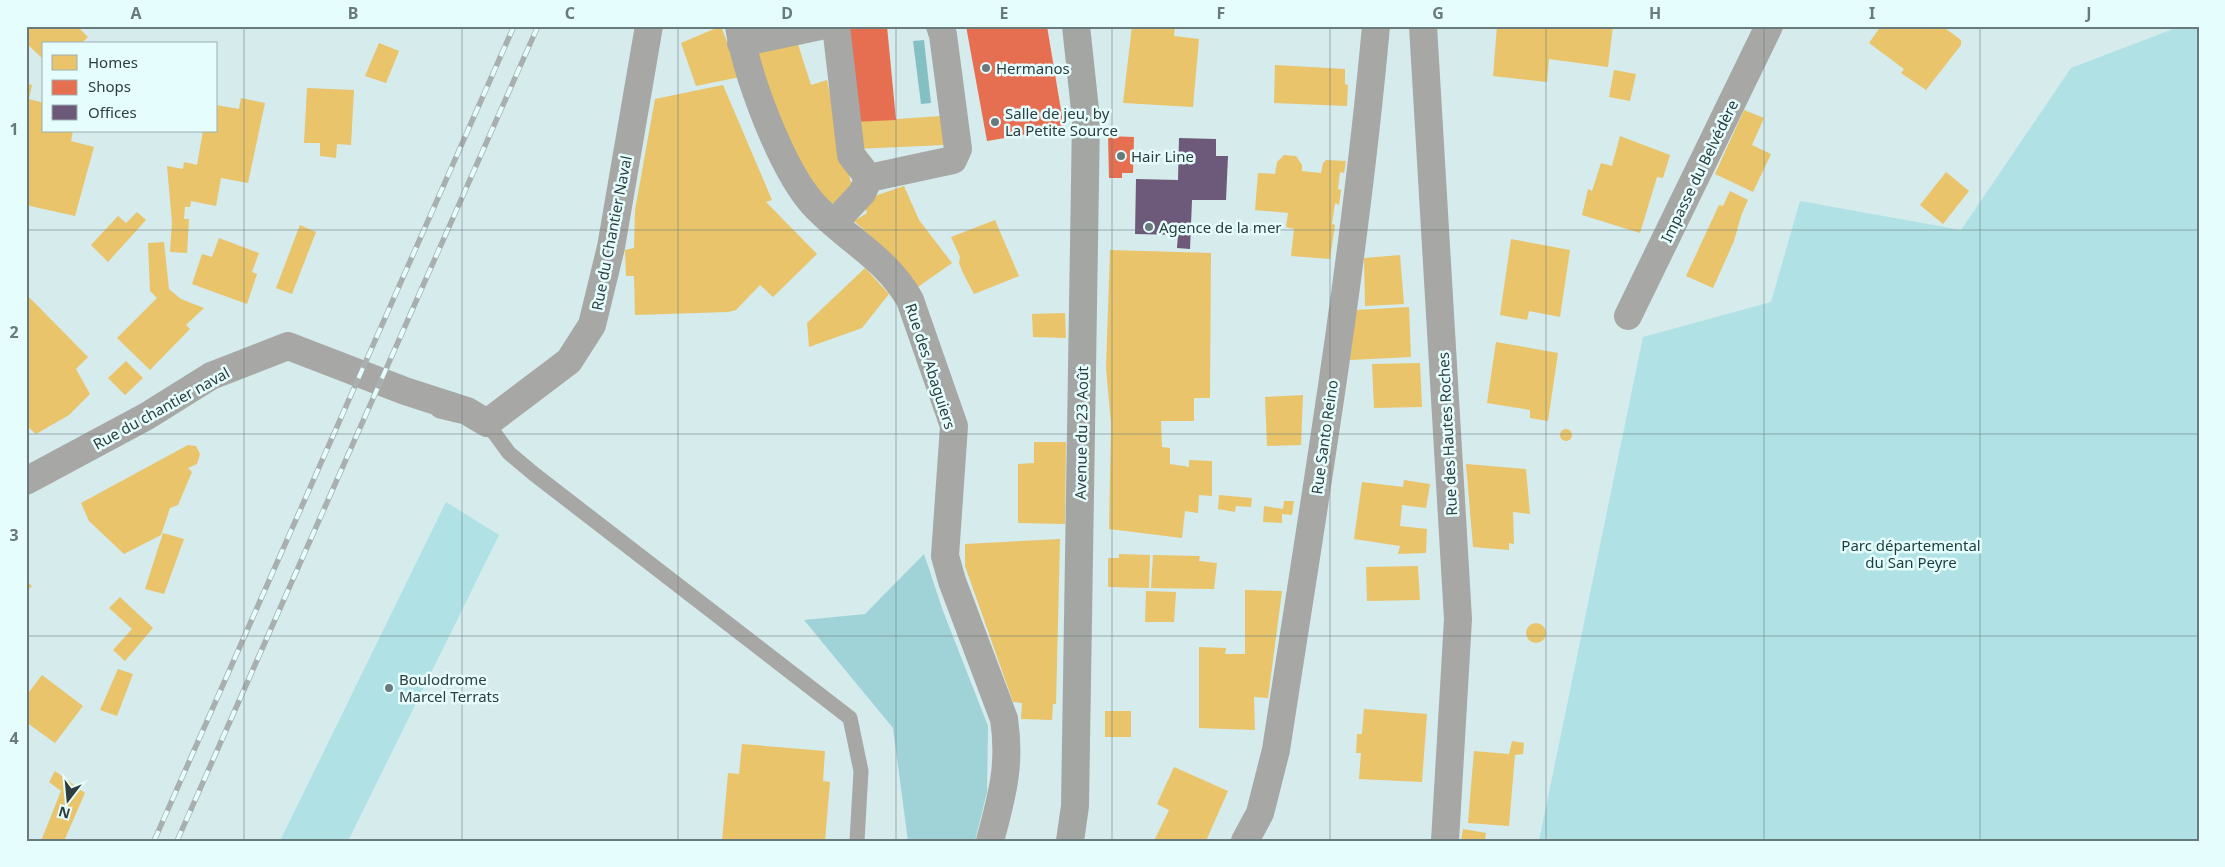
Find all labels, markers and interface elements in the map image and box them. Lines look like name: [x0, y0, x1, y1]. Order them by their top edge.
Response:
text: A: [130, 2, 142, 24]
text: B: [348, 2, 358, 24]
text: C: [565, 2, 575, 24]
text: D: [781, 2, 793, 24]
text: E: [1000, 2, 1009, 24]
text: F: [1217, 2, 1225, 24]
text: G: [1432, 2, 1444, 24]
text: H: [1649, 2, 1661, 24]
text: I: [1869, 2, 1875, 24]
text: J: [2084, 2, 2092, 24]
legend: [42, 42, 218, 132]
text: Homes: [88, 52, 138, 72]
place label: Hermanos: [996, 58, 1070, 78]
marker: Hermanos: [980, 62, 992, 74]
text: Shops: [88, 76, 131, 96]
street label: Impasse du Belvédère: [1656, 96, 1742, 246]
text: Offices: [88, 102, 137, 122]
place label: Salle de jeu, by La Petite Source: [1005, 103, 1118, 140]
marker: Salle de jeu, by La Petite Source: [989, 116, 1001, 128]
text: 1: [9, 118, 19, 140]
place label: Hair Line: [1131, 146, 1194, 166]
marker: Hair Line: [1115, 150, 1127, 162]
street label: Rue du Chantier Naval: [586, 154, 636, 312]
place label: Agence de la mer: [1159, 217, 1282, 237]
marker: Agence de la mer: [1143, 221, 1155, 233]
street label: Rue des Abaguiers: [901, 301, 961, 431]
text: 2: [9, 321, 19, 343]
street label: Rue des Hautes Roches: [1433, 352, 1461, 516]
street label: Rue du chantier naval: [89, 362, 233, 454]
street label: Avenue du 23 Août: [1070, 366, 1092, 500]
street label: Rue Santo Reino: [1306, 379, 1342, 495]
text: 3: [9, 524, 19, 546]
park label: Parc départemental du San Peyre: [1841, 535, 1981, 572]
place label: Boulodrome Marcel Terrats: [399, 669, 499, 706]
marker: Boulodrome Marcel Terrats: [383, 682, 395, 694]
text: 4: [9, 727, 19, 749]
north arrow: [42, 774, 92, 824]
text: N: [56, 802, 72, 824]

